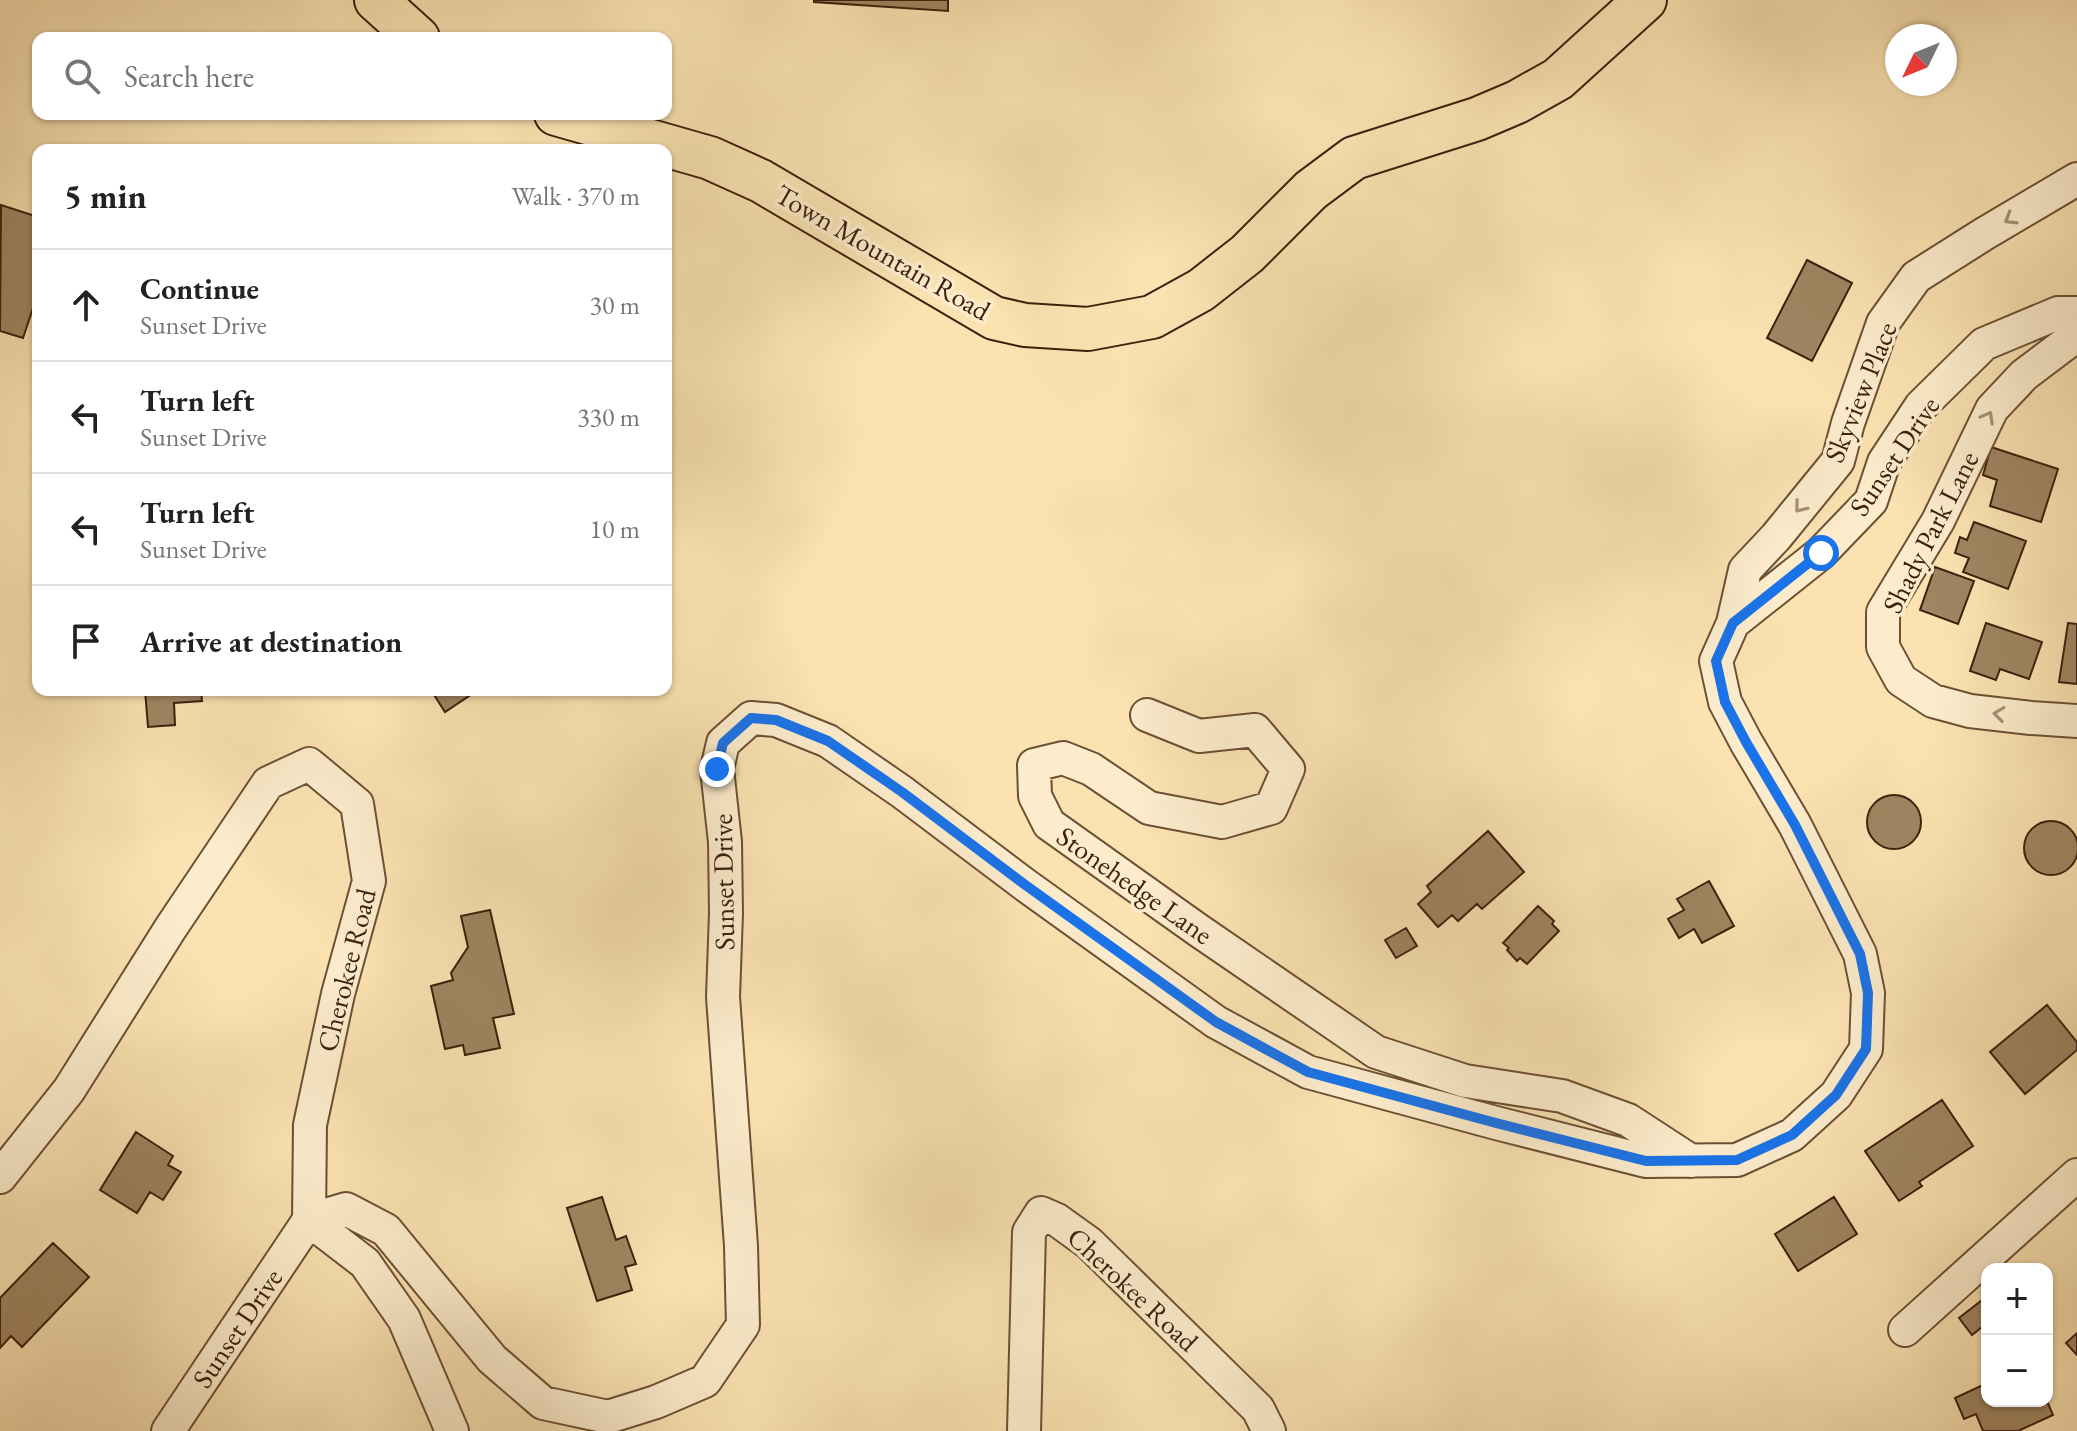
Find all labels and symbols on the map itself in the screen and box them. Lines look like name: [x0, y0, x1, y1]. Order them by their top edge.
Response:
north arrow: [1885, 24, 1957, 96]
street label: Town Mountain Road: [769, 176, 998, 329]
one-way arrow: [2004, 209, 2019, 225]
street label: Skyview Place: [1816, 316, 1905, 468]
street label: Sunset Drive: [1841, 389, 1947, 523]
one-way arrow: [1979, 411, 1994, 425]
street label: Shady Park Lane: [1874, 445, 1986, 619]
one-way arrow: [1795, 498, 1810, 513]
route start: [1803, 535, 1839, 571]
one-way arrow: [1992, 706, 2006, 723]
route end: [699, 751, 735, 787]
street label: Sunset Drive: [704, 813, 742, 951]
street label: Stonehedge Lane: [1050, 818, 1220, 952]
street label: Cherokee Road: [308, 884, 384, 1055]
street label: Cherokee Road: [1060, 1219, 1207, 1360]
street label: Sunset Drive: [184, 1261, 290, 1395]

